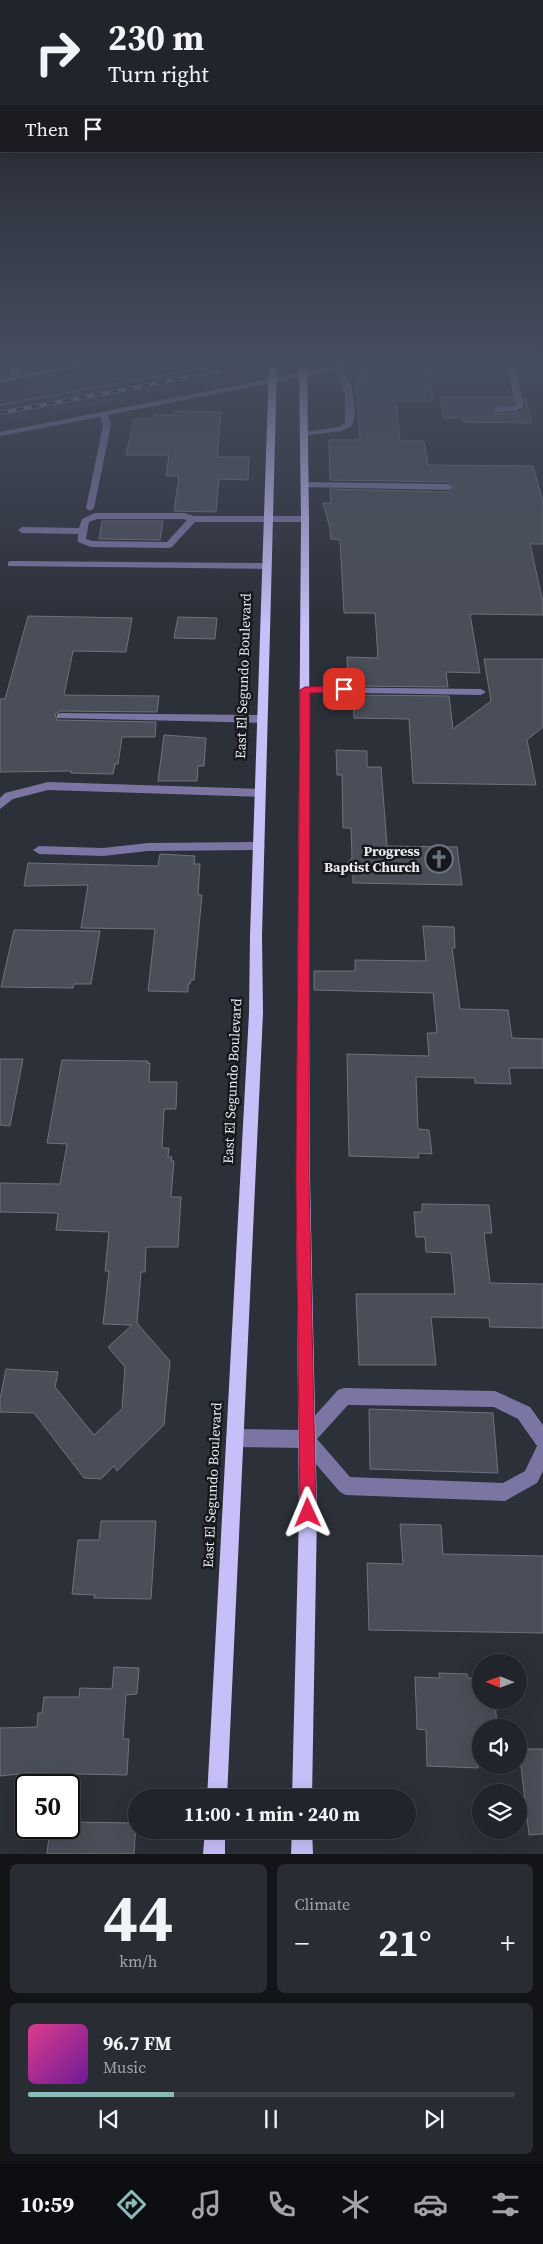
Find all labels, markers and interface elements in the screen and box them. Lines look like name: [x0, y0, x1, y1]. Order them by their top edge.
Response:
text: 230 m: [108, 14, 204, 62]
icon: right: [25, 20, 90, 85]
text: Turn right: [108, 59, 209, 89]
icon: arrive: [79, 115, 107, 143]
text: Then: [25, 116, 69, 142]
street label: East El Segundo Boulevard: [230, 593, 256, 759]
pin: [323, 668, 365, 710]
icon: arrive: [330, 675, 358, 703]
place label: Progress Baptist Church: [324, 841, 421, 877]
church icon: Progress Baptist Church: [424, 844, 454, 874]
street label: East El Segundo Boulevard: [218, 998, 246, 1164]
street label: East El Segundo Boulevard: [198, 1402, 226, 1568]
position arrow: [281, 1486, 333, 1538]
north arrow: [472, 1654, 528, 1709]
map controls: [472, 1654, 527, 1839]
button: sound: [472, 1719, 527, 1774]
speed limit sign: 50: [15, 1774, 80, 1839]
button: layers: [472, 1784, 527, 1839]
text: 11:00 · 1 min · 240 m: [184, 1801, 360, 1827]
text: 44: [103, 1873, 173, 1962]
text: Climate: [295, 1893, 350, 1915]
text: 21°: [378, 1917, 432, 1969]
text: −: [295, 1924, 309, 1962]
text: +: [500, 1924, 515, 1962]
text: km/h: [119, 1950, 157, 1972]
text: 96.7 FM: [103, 2030, 172, 2056]
text: Music: [103, 2056, 146, 2078]
icon: previous: [95, 2105, 123, 2133]
icon: pause: [257, 2105, 285, 2133]
icon: next: [420, 2105, 448, 2133]
icon: directions: [114, 2187, 149, 2222]
icon: music: [189, 2187, 224, 2222]
icon: phone: [264, 2187, 299, 2222]
icon: climate: [338, 2187, 373, 2222]
icon: car: [413, 2187, 448, 2222]
icon: filters: [488, 2187, 523, 2222]
text: 10:59: [20, 2189, 74, 2219]

